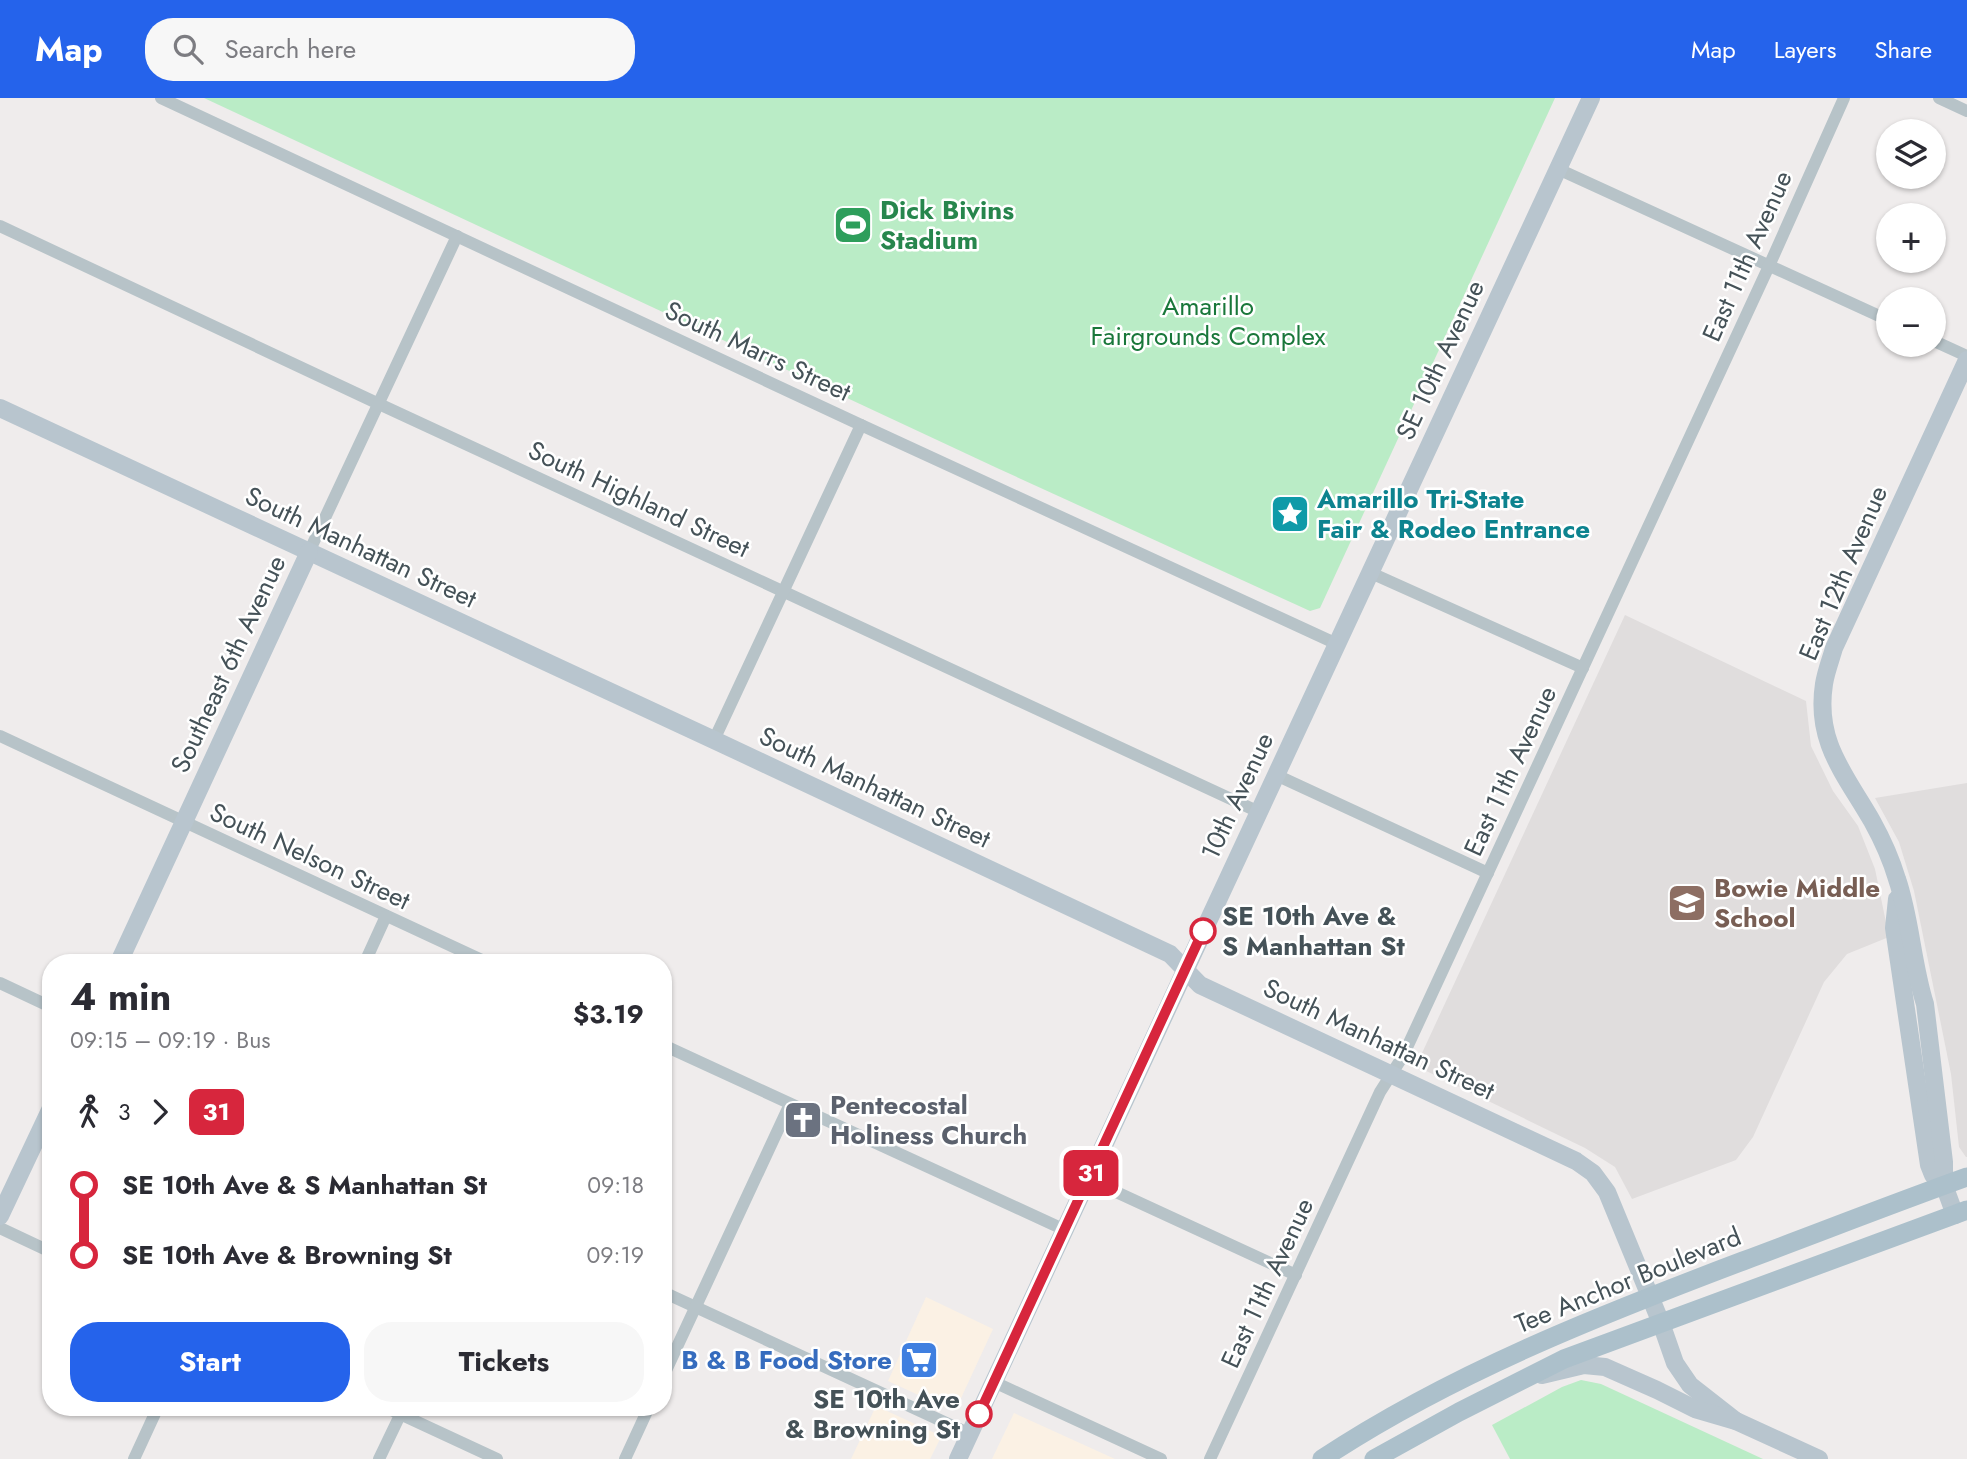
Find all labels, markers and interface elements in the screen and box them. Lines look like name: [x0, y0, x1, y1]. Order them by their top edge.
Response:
search box: [145, 18, 635, 81]
text: Map: [35, 26, 103, 73]
icon: search: [169, 30, 207, 68]
text: Search here: [225, 30, 356, 68]
text: Map: [1691, 32, 1736, 67]
text: Layers: [1774, 32, 1836, 67]
text: Share: [1874, 32, 1932, 67]
map controls: [1876, 119, 1946, 357]
button: layers: [1876, 119, 1946, 189]
street label: East 11th Avenue: [1692, 164, 1802, 348]
place label: Dick Bivins Stadium: [880, 191, 1014, 259]
button: +: [1876, 203, 1946, 273]
sports icon: Dick Bivins Stadium: [832, 204, 874, 246]
street label: SE 10th Avenue: [1386, 274, 1494, 446]
park label: Amarillo Fairgrounds Complex: [1091, 287, 1326, 355]
button: −: [1876, 287, 1946, 357]
street label: South Marrs Street: [659, 291, 858, 411]
street label: South Highland Street: [522, 431, 757, 567]
street label: South Manhattan Street: [239, 477, 484, 618]
place label: Amarillo Tri-State Fair & Rodeo Entrance: [1316, 480, 1590, 548]
street label: East 12th Avenue: [1789, 480, 1897, 666]
place icon: Amarillo Tri-State Fair & Rodeo Entrance: [1269, 493, 1311, 535]
street label: Southeast 6th Avenue: [161, 549, 295, 779]
street label: East 11th Avenue: [1454, 680, 1566, 862]
street label: South Manhattan Street: [753, 717, 998, 858]
street label: 10th Avenue: [1191, 726, 1283, 866]
street label: South Nelson Street: [203, 793, 417, 919]
place label: Bowie Middle School: [1714, 869, 1880, 937]
school or university icon: Bowie Middle School: [1666, 882, 1708, 924]
place label: SE 10th Ave & S Manhattan St: [1222, 897, 1406, 965]
marker: SE 10th Ave & S Manhattan St: [1190, 918, 1216, 944]
text: 4 min: [70, 969, 171, 1024]
street label: South Manhattan Street: [1257, 969, 1502, 1110]
text: $3.19: [573, 995, 644, 1033]
text: 09:15 – 09:19 · Bus: [70, 1023, 271, 1057]
place label: Pentecostal Holiness Church: [830, 1086, 1027, 1154]
icon: walk: [70, 1093, 108, 1131]
icon: forward: [141, 1093, 179, 1131]
text: 31: [203, 1094, 230, 1129]
text: 3: [118, 1095, 131, 1129]
church icon: Pentecostal Holiness Church: [782, 1099, 824, 1141]
line badge: 31: [1060, 1150, 1122, 1196]
text: 31: [1077, 1155, 1105, 1190]
text: SE 10th Ave & S Manhattan St: [122, 1166, 487, 1204]
text: 09:18: [587, 1168, 644, 1202]
street label: East 11th Avenue: [1211, 1192, 1323, 1374]
street label: Tee Anchor Boulevard: [1509, 1217, 1747, 1343]
text: SE 10th Ave & Browning St: [122, 1236, 452, 1274]
text: 09:19: [586, 1238, 644, 1272]
button: Start: [70, 1322, 350, 1402]
button: Tickets: [364, 1322, 644, 1402]
supermarket icon: B & B Food Store: [898, 1339, 940, 1381]
place label: B & B Food Store: [681, 1341, 892, 1379]
place label: SE 10th Ave & Browning St: [785, 1380, 961, 1448]
marker: SE 10th Ave & Browning St: [966, 1401, 992, 1427]

